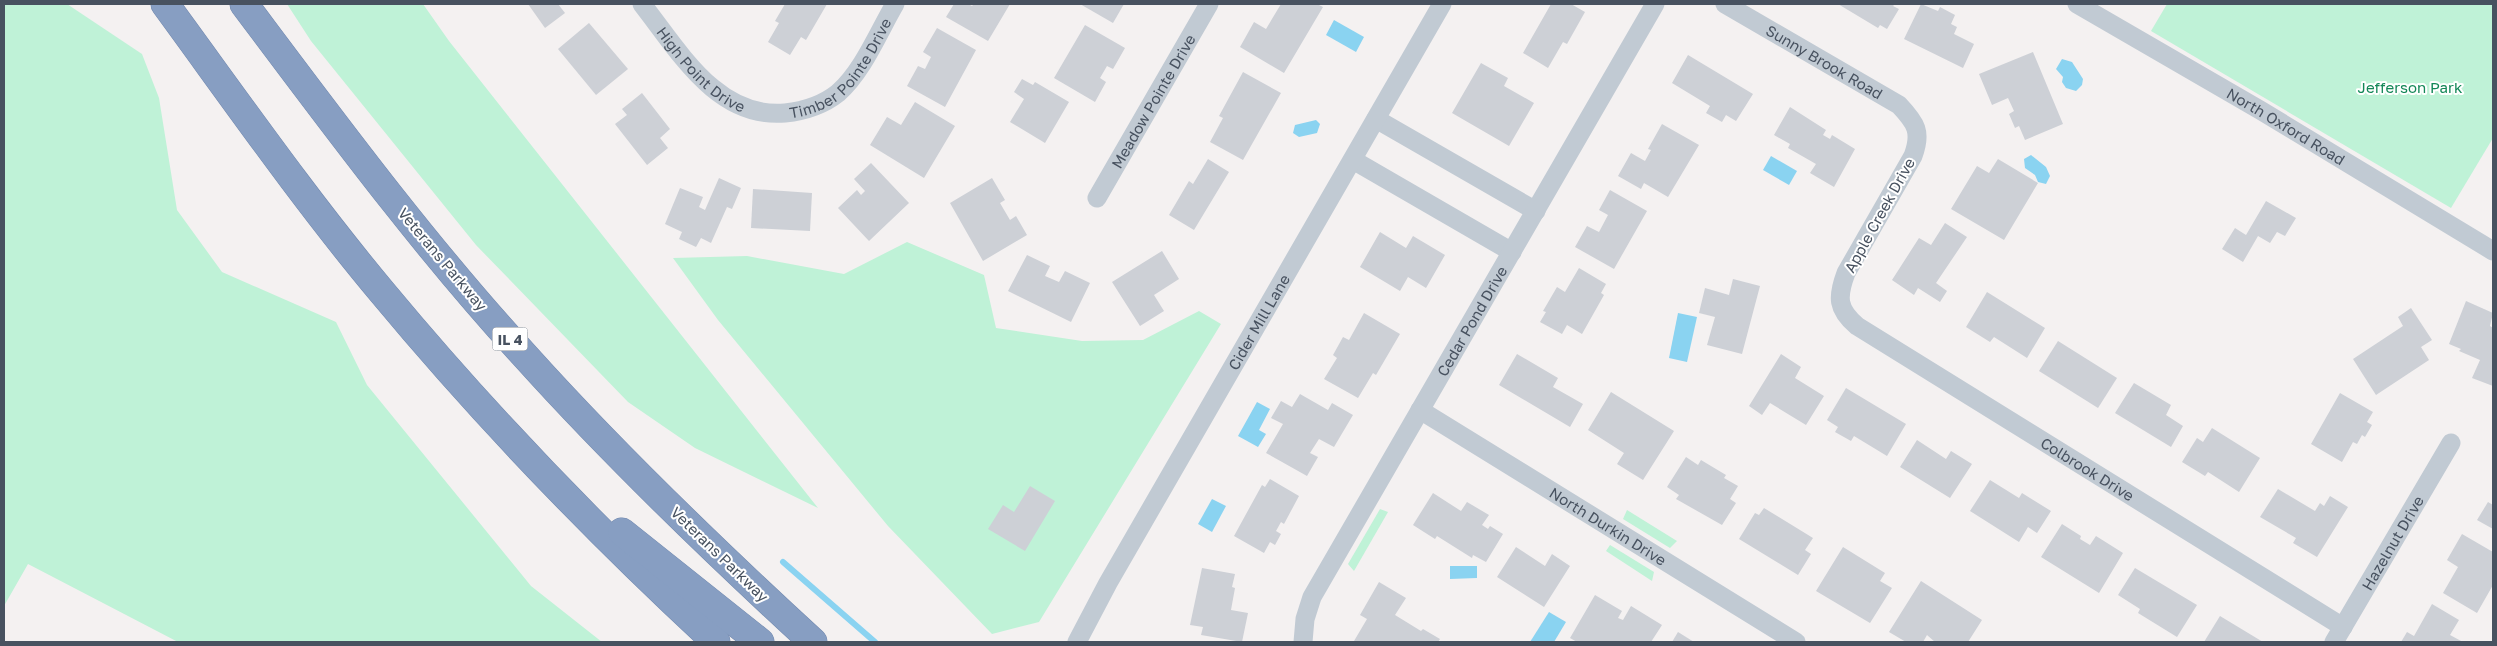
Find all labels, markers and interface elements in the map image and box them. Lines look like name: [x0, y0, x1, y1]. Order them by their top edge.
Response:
street label: Timber Pointe Drive: [788, 15, 895, 121]
street label: Sunny Brook Road: [1763, 21, 1886, 103]
street label: High Point Drive: [653, 23, 748, 116]
street label: Meadow Pointe Drive: [1107, 31, 1199, 171]
park label: Jefferson Park: [2358, 78, 2463, 96]
street label: North Oxford Road: [2224, 84, 2348, 168]
street label: Apple Creek Drive: [1840, 154, 1918, 275]
street label: Veterans Parkway: [395, 204, 492, 315]
street label: Cedar Pond Drive: [1433, 262, 1511, 379]
street label: Cider Mill Lane: [1224, 271, 1293, 373]
road number: IL 4: [492, 328, 528, 350]
street label: Colbrook Drive: [2038, 433, 2138, 505]
street label: North Durkin Drive: [1546, 483, 1670, 569]
street label: Hazelnut Drive: [2358, 492, 2427, 593]
street label: Veterans Parkway: [667, 503, 773, 606]

